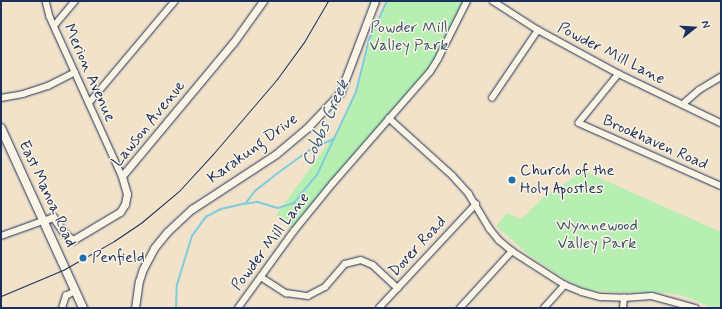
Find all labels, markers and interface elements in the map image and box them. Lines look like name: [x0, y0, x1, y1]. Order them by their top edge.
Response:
north arrow: [674, 8, 714, 48]
park label: Powder Mill Valley Park: [371, 18, 447, 56]
street label: Powder Mill Lane: [555, 19, 667, 89]
text: N: [698, 19, 713, 30]
street label: Merion Avenue: [59, 21, 119, 125]
water label: Cobbs Creek: [298, 76, 354, 170]
street label: Lawson Avenue: [109, 78, 189, 170]
street label: Karakung Drive: [205, 110, 301, 188]
street label: Brookhaven Road: [600, 111, 710, 175]
street label: East Manoa Road: [14, 137, 80, 251]
place label: Church of the Holy Apostles: [520, 161, 614, 199]
marker: Church of the Holy Apostles: [507, 175, 517, 185]
street label: Powder Mill Lane: [229, 190, 313, 294]
street label: Dover Road: [386, 213, 450, 281]
park label: Wynnewood Valley Park: [556, 216, 638, 254]
place label: Penfield: [92, 248, 145, 268]
marker: Penfield: [77, 252, 89, 264]

